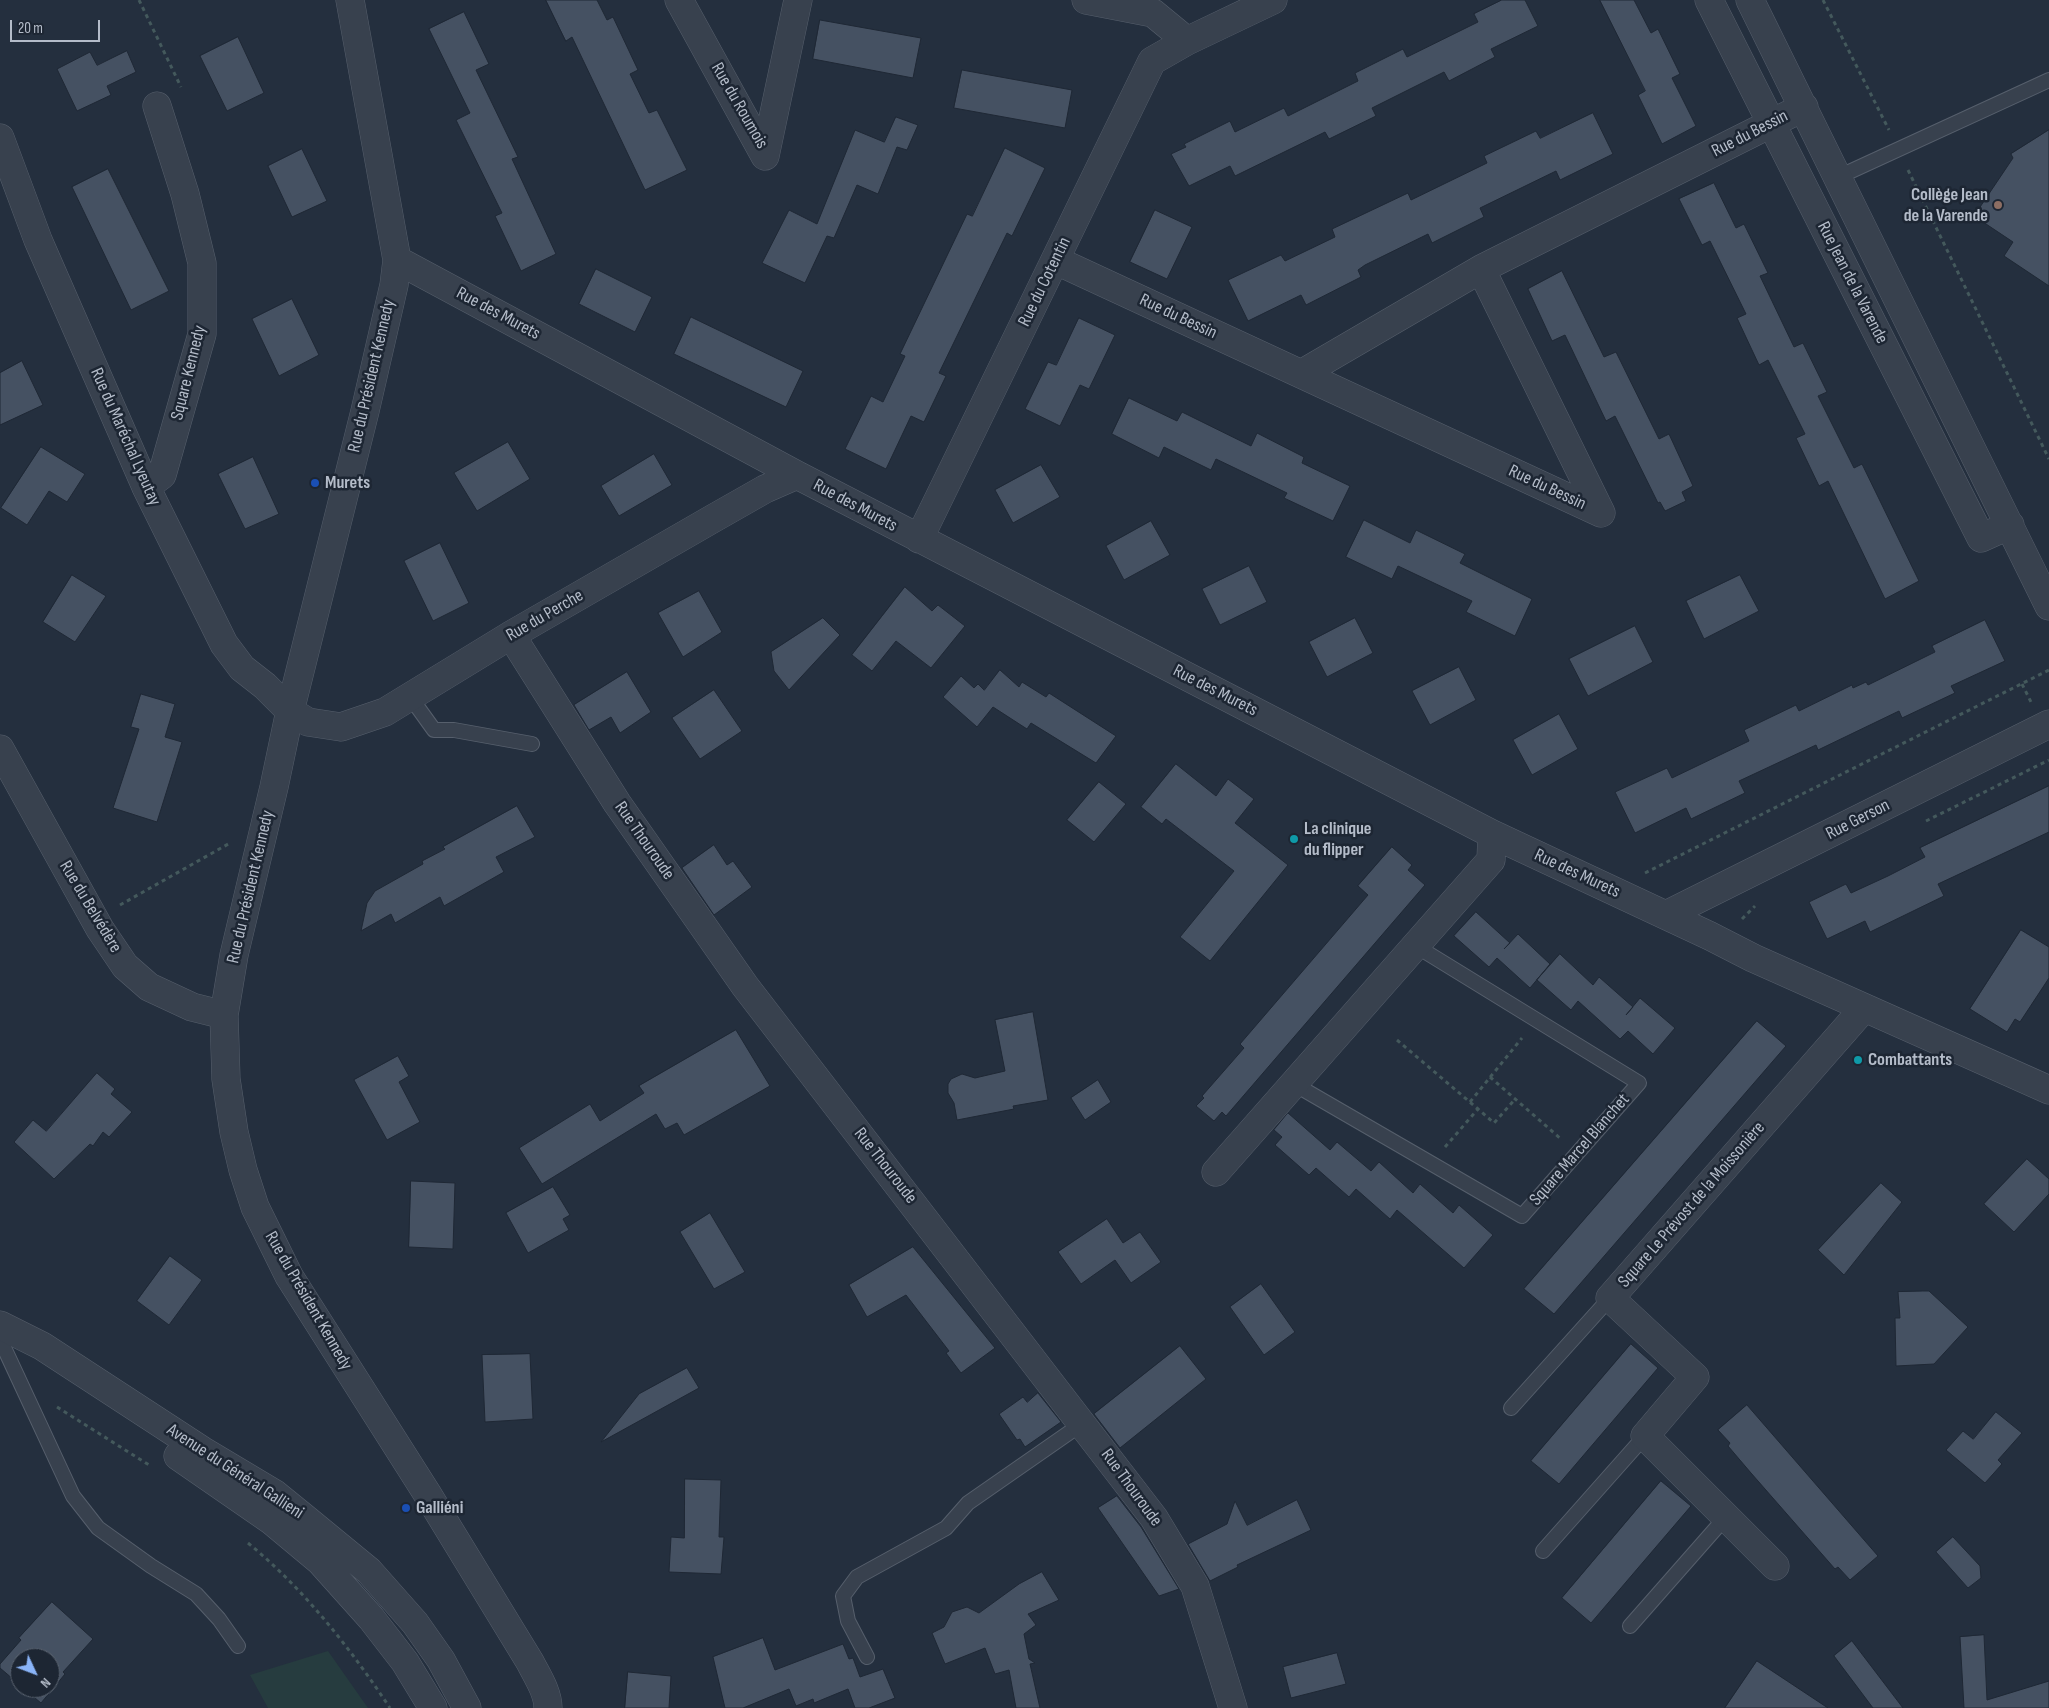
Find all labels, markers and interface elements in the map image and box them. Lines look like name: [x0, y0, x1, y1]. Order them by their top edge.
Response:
scale bar: [12, 10, 102, 42]
text: 20 m: [18, 19, 43, 38]
street label: Rue du Roumois: [706, 59, 772, 153]
street label: Rue du Bessin: [1708, 106, 1792, 162]
place label: Collège Jean de la Varende: [1904, 184, 1988, 226]
marker: Collège Jean de la Varende: [1992, 199, 2004, 211]
street label: Rue Jean de la Varende: [1812, 218, 1892, 348]
street label: Rue du Cotentin: [1014, 234, 1076, 330]
street label: Rue des Murets: [452, 283, 544, 345]
street label: Rue du Bessin: [1136, 290, 1220, 344]
street label: Rue du Président Kennedy: [344, 297, 400, 455]
street label: Square Kennedy: [167, 323, 211, 423]
street label: Rue du Maréchal Lyeutay: [85, 365, 165, 509]
street label: Rue du Bessin: [1505, 461, 1589, 515]
place label: Murets: [325, 472, 370, 494]
street label: Rue des Murets: [809, 475, 901, 537]
marker: Murets: [309, 477, 321, 489]
street label: Rue du Perche: [502, 585, 588, 647]
street label: Rue des Murets: [1169, 660, 1261, 722]
street label: Rue Gerson: [1822, 795, 1894, 845]
street label: Rue Thouroude: [609, 798, 679, 884]
street label: Rue du Président Kennedy: [223, 808, 279, 966]
place label: La clinique du flipper: [1304, 818, 1372, 861]
marker: La clinique du flipper: [1288, 833, 1300, 845]
street label: Rue des Murets: [1531, 845, 1623, 903]
street label: Rue du Belvédère: [54, 857, 126, 957]
place label: Combattants: [1868, 1049, 1952, 1071]
marker: Combattants: [1852, 1054, 1864, 1066]
street label: Square Marcel Blanchet: [1526, 1090, 1634, 1210]
street label: Square Le Prévost de la Moissonière: [1614, 1118, 1770, 1292]
street label: Rue Thouroude: [849, 1124, 921, 1208]
street label: Rue du Président Kennedy: [260, 1228, 356, 1374]
street label: Avenue du Général Gallieni: [163, 1420, 307, 1524]
street label: Rue Thouroude: [1096, 1445, 1166, 1531]
place label: Galliéni: [416, 1497, 463, 1519]
marker: Galliéni: [400, 1502, 412, 1514]
north arrow: [10, 1648, 60, 1698]
text: N: [37, 1674, 54, 1691]

